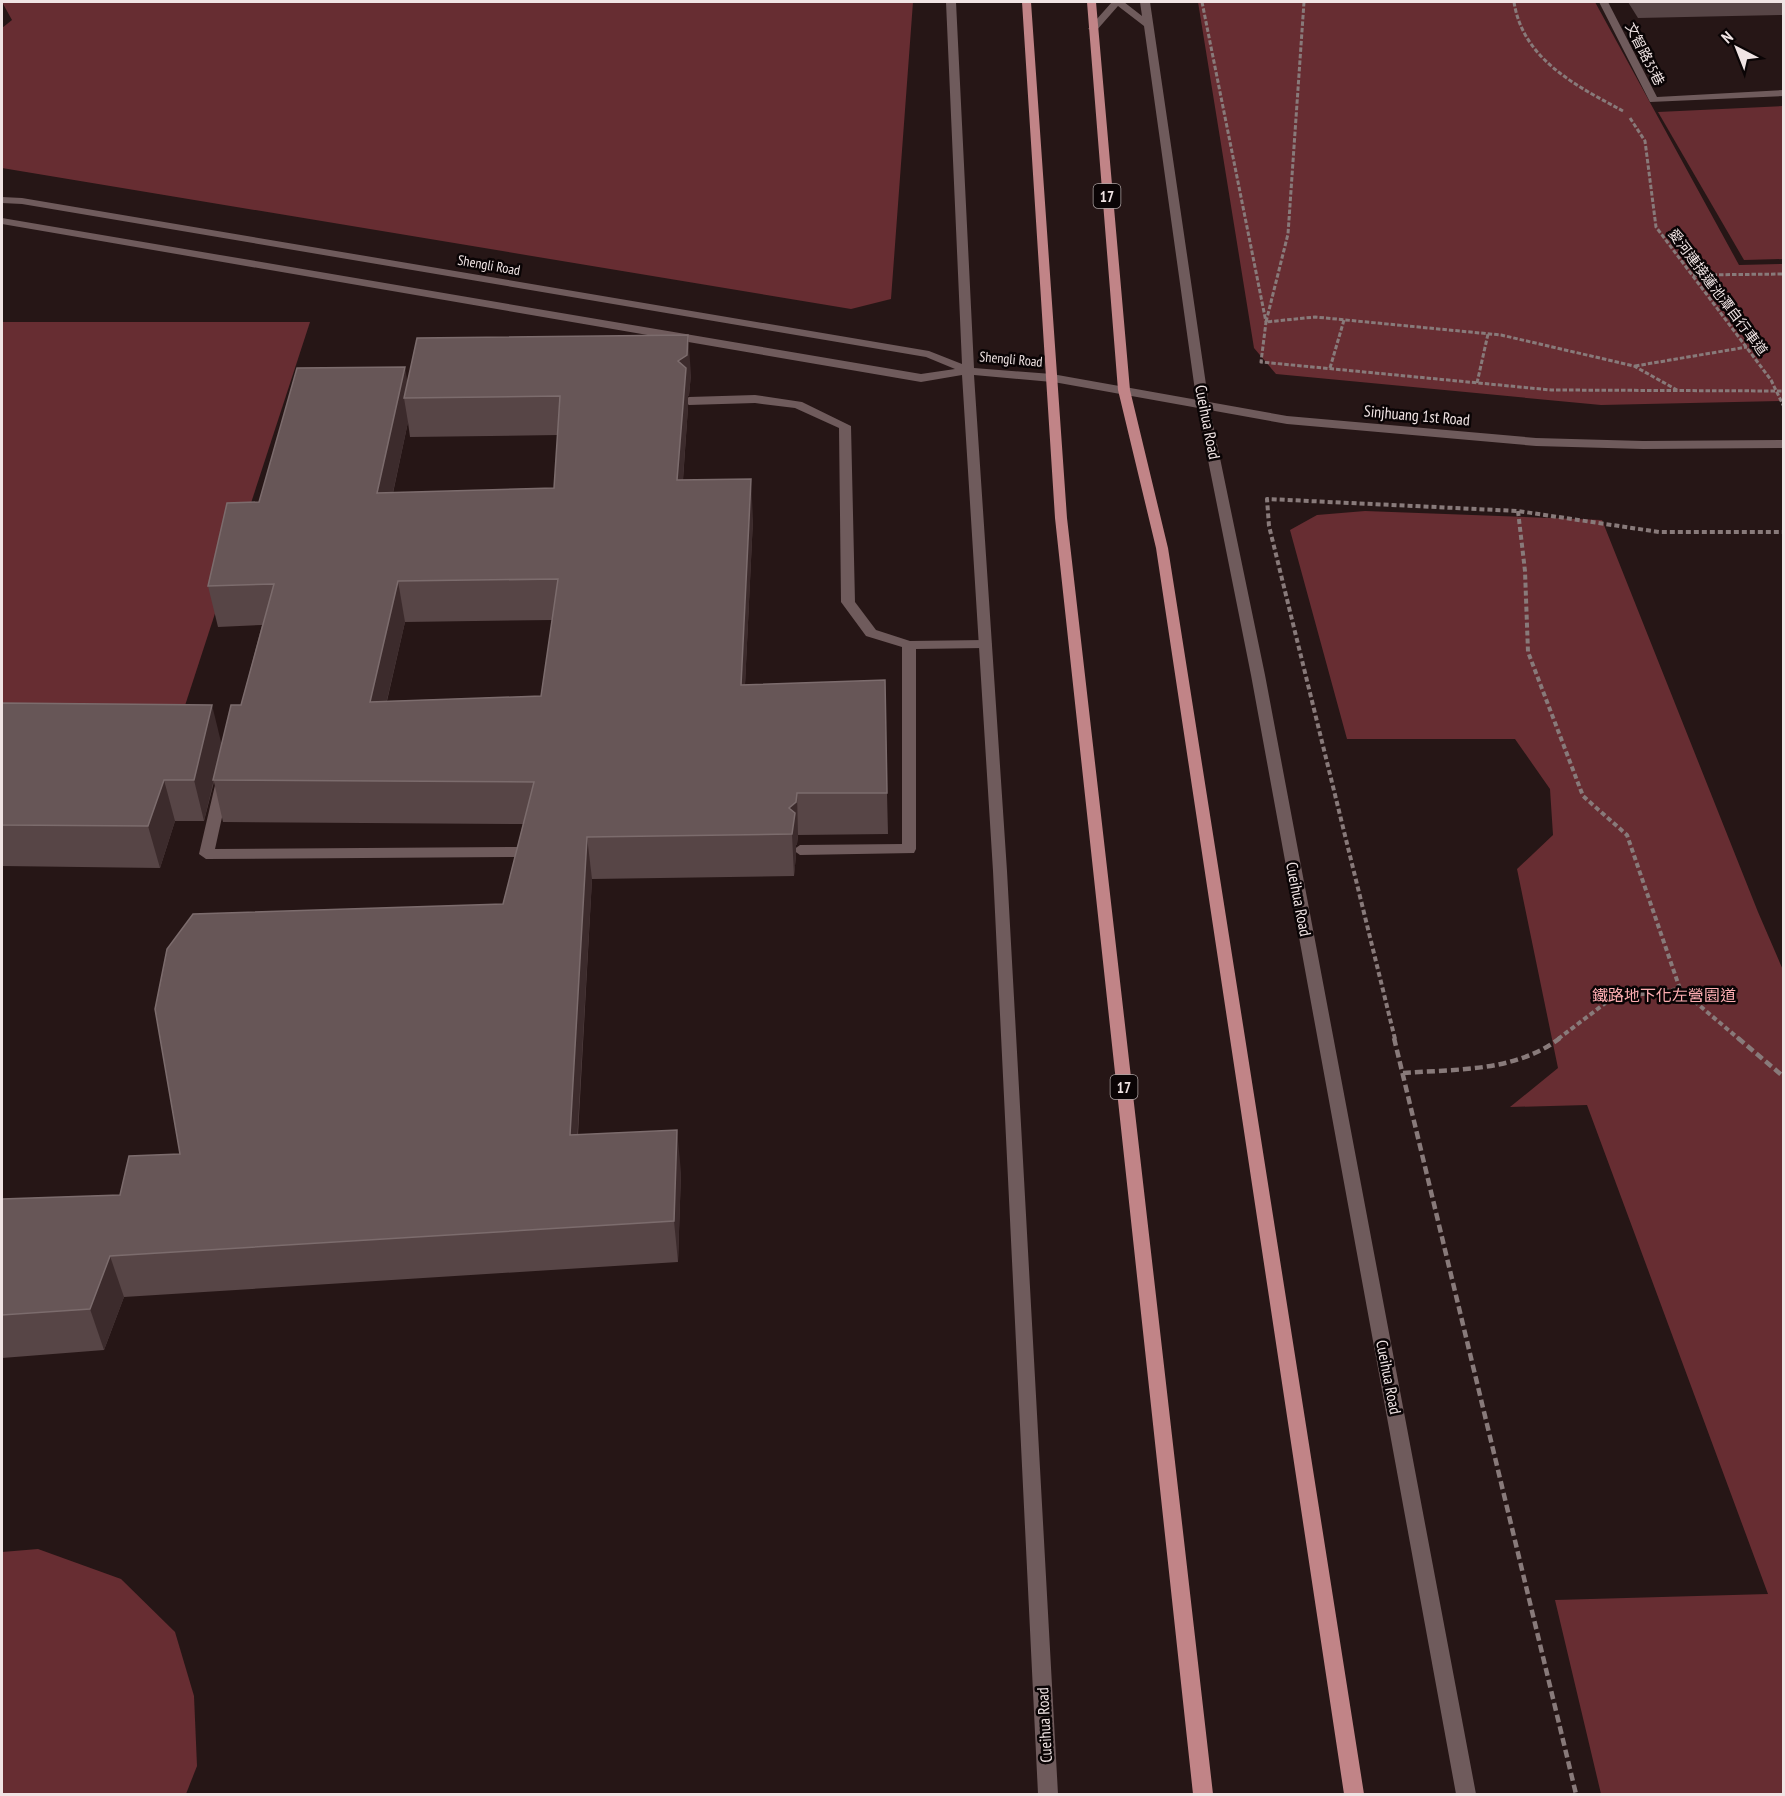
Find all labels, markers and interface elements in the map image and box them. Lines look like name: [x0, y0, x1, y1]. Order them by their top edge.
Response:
north arrow: [1707, 18, 1767, 78]
street label: 文智路35巷: [1621, 19, 1669, 89]
text: N: [1717, 27, 1737, 47]
road number: 17: [1094, 184, 1120, 208]
street label: 愛河連接蓮池潭自行車道: [1664, 225, 1772, 359]
street label: Shengli Road: [456, 251, 522, 279]
street label: Shengli Road: [979, 347, 1043, 371]
street label: Cueihua Road: [1191, 383, 1225, 461]
street label: Sinjhuang 1st Road: [1363, 400, 1471, 430]
street label: Cueihua Road: [1282, 860, 1316, 938]
park label: 鐵路地下化左營園道: [1592, 985, 1736, 1005]
road number: 17: [1110, 1075, 1138, 1099]
street label: Cueihua Road: [1372, 1338, 1406, 1416]
street label: Cueihua Road: [1032, 1687, 1056, 1763]

